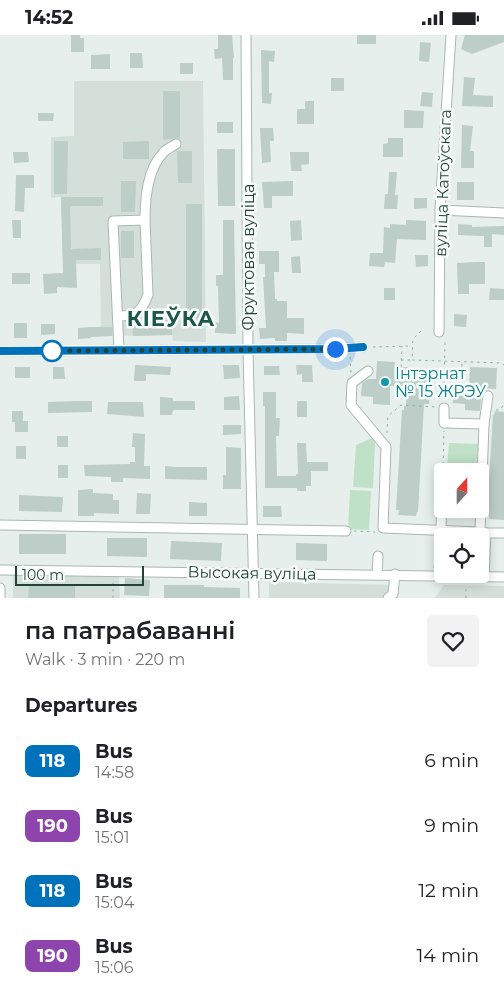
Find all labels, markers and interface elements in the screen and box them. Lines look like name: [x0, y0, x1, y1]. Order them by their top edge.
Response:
text: 14:52: [25, 6, 73, 29]
street label: вуліца Катоўскага: [431, 109, 455, 257]
street label: Фруктовая вуліца: [239, 184, 258, 330]
district label: КІЕЎКА: [127, 306, 215, 331]
your location: [323, 337, 348, 362]
unlabelled marker: [41, 340, 63, 362]
place label: Інтэрнат № 15 ЖРЭУ: [395, 364, 486, 401]
marker: Інтэрнат № 15 ЖРЭУ: [379, 376, 391, 388]
north arrow: [434, 463, 489, 517]
map controls: [434, 463, 489, 583]
button: locate: [434, 528, 489, 583]
street label: Высокая вуліца: [187, 562, 317, 584]
scale bar: [15, 563, 144, 586]
text: 100 m: [22, 566, 64, 584]
button: heart: [427, 615, 479, 667]
text: па патрабаванні: [25, 616, 235, 645]
text: Walk · 3 min · 220 m: [25, 650, 185, 669]
text: Departures: [25, 694, 137, 717]
text: Bus: [95, 740, 133, 763]
text: 6 min: [424, 749, 479, 772]
text: 118: [40, 750, 66, 772]
text: 14:58: [95, 763, 134, 782]
text: Bus: [95, 805, 133, 828]
text: 9 min: [424, 814, 479, 837]
text: 190: [37, 815, 68, 837]
text: 15:01: [95, 828, 130, 847]
text: Bus: [95, 870, 133, 893]
text: 12 min: [418, 879, 479, 902]
text: 118: [40, 880, 66, 902]
text: 15:04: [95, 893, 134, 912]
text: Bus: [95, 935, 133, 958]
text: 14 min: [416, 944, 479, 967]
text: 190: [37, 945, 68, 967]
text: 15:06: [95, 958, 134, 977]

